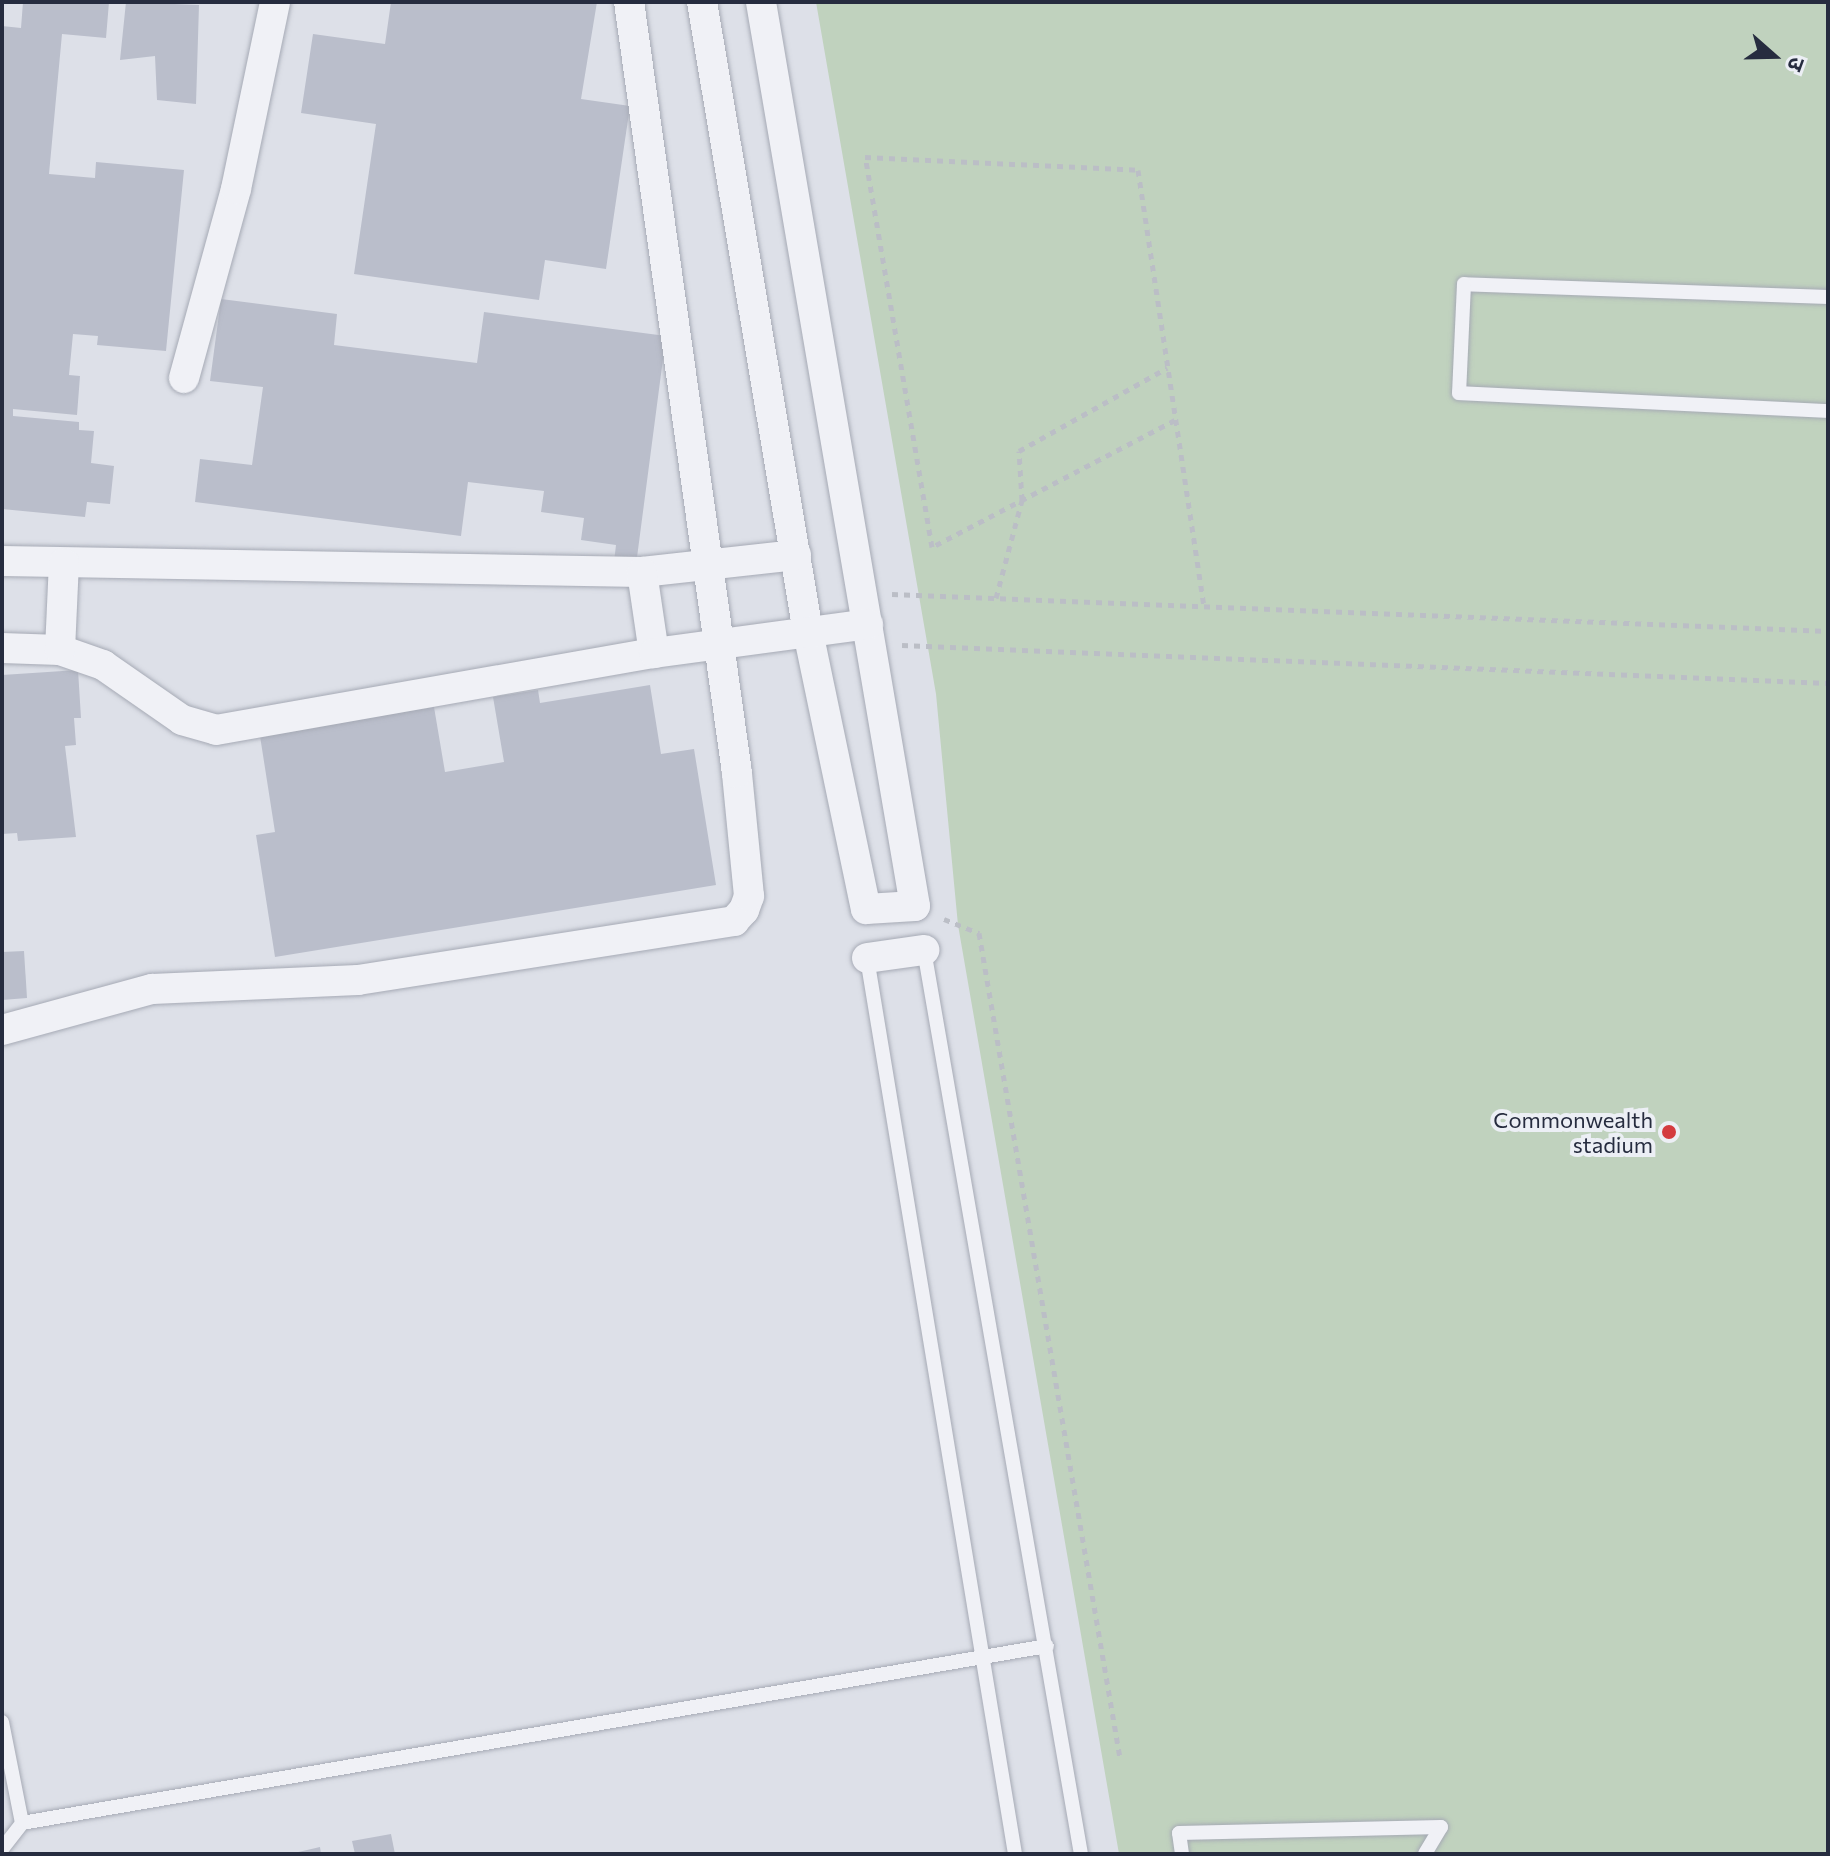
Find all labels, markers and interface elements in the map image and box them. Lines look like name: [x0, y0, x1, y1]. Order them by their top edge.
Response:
north arrow: [1734, 16, 1814, 96]
text: उ: [1782, 54, 1812, 75]
place label: Commonwealth stadium: [1493, 1106, 1653, 1158]
marker: Commonwealth stadium: [1660, 1123, 1678, 1141]

